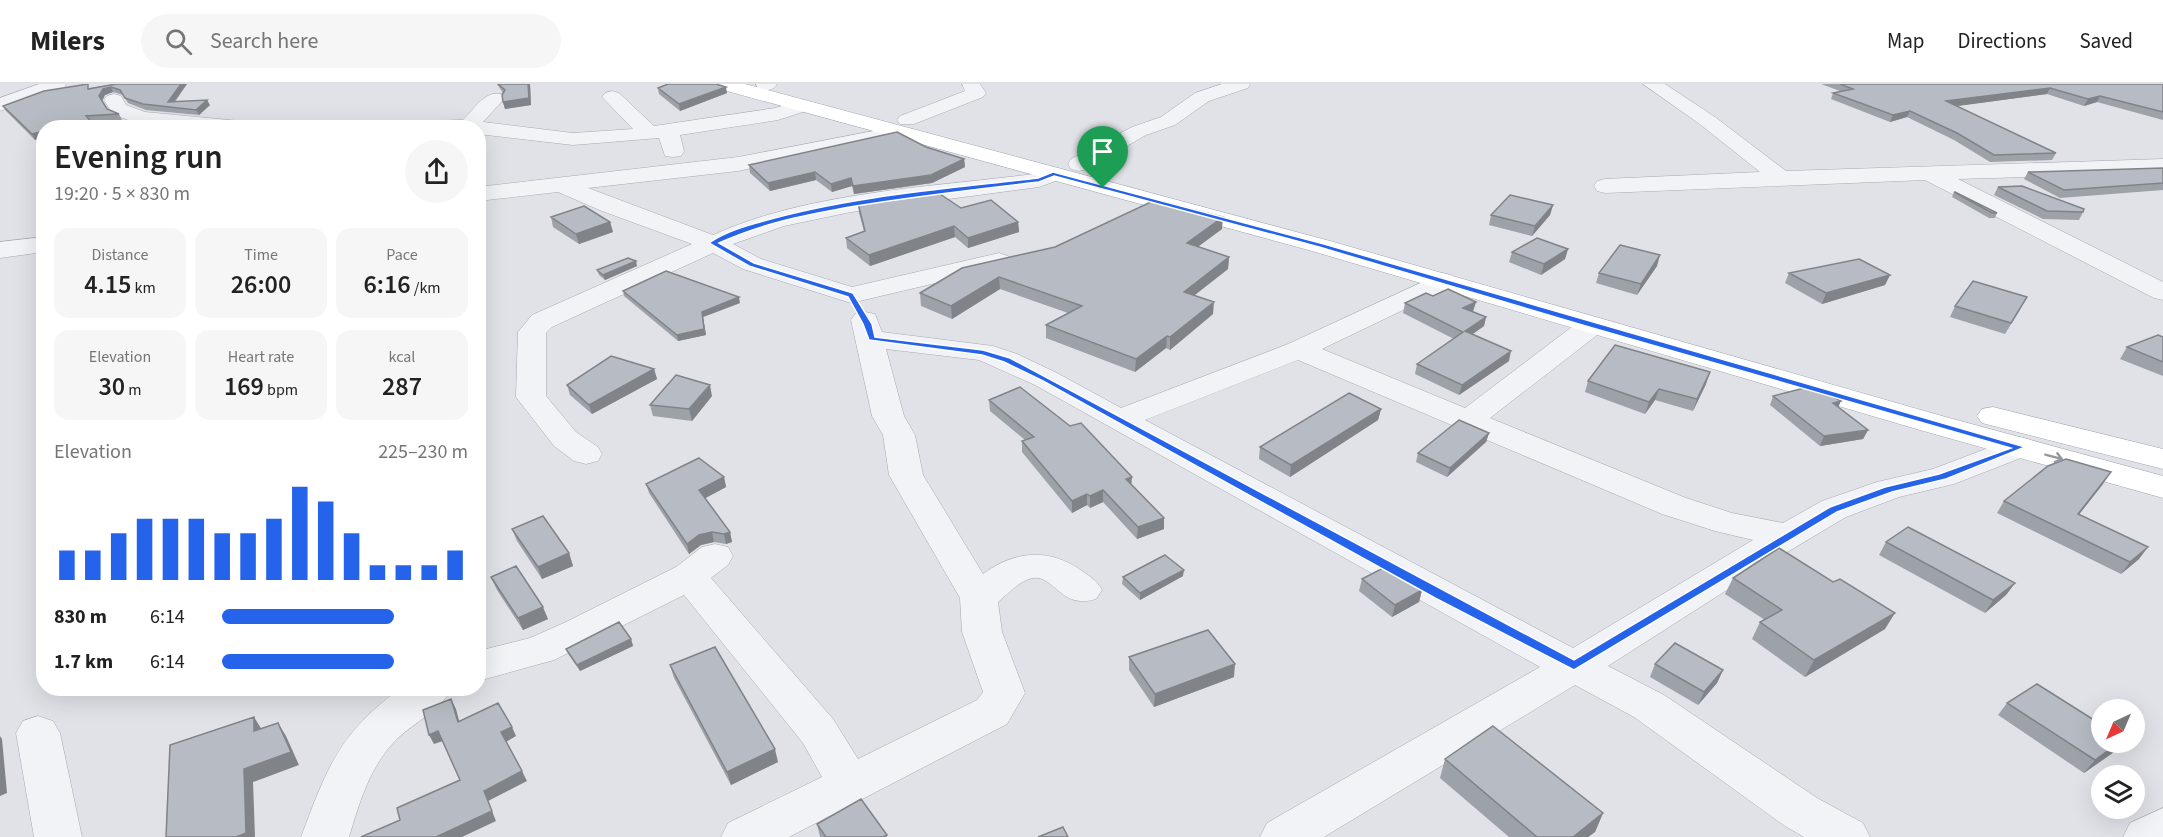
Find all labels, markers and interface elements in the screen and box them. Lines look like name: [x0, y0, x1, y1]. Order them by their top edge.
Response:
search box: [141, 14, 561, 68]
text: Milers: [30, 21, 105, 61]
icon: search: [162, 25, 195, 58]
text: Search here: [210, 25, 318, 57]
text: Map: [1887, 26, 1925, 56]
text: Directions: [1958, 26, 2046, 56]
text: Saved: [2079, 26, 2133, 56]
pin: [1077, 126, 1128, 188]
text: Evening run: [54, 134, 223, 181]
icon: arrive: [1086, 135, 1119, 168]
button: share: [405, 140, 468, 203]
text: 19:20 · 5 × 830 m: [54, 180, 190, 208]
text: Distance: [92, 244, 148, 266]
text: Time: [244, 244, 278, 266]
text: Pace: [386, 244, 418, 266]
text: 4.15: [84, 266, 131, 303]
text: 26:00: [231, 266, 291, 303]
text: 6:16: [363, 266, 411, 303]
text: km: [131, 277, 156, 299]
text: /km: [411, 277, 441, 299]
text: Elevation: [89, 346, 151, 368]
text: Heart rate: [228, 346, 294, 368]
text: kcal: [389, 346, 415, 368]
text: 30: [98, 368, 125, 405]
text: 169: [224, 368, 264, 405]
text: 287: [382, 368, 422, 405]
text: m: [125, 379, 142, 401]
text: bpm: [264, 379, 298, 401]
text: Elevation: [54, 438, 132, 466]
text: 225–230 m: [378, 438, 468, 466]
one-way arrow: [2044, 451, 2063, 463]
text: 830 m: [54, 603, 107, 631]
text: 6:14: [150, 603, 185, 631]
text: 1.7 km: [54, 648, 113, 676]
text: 6:14: [150, 648, 185, 676]
north arrow: [2091, 699, 2145, 753]
map controls: [2091, 699, 2145, 819]
button: layers: [2091, 765, 2145, 819]

